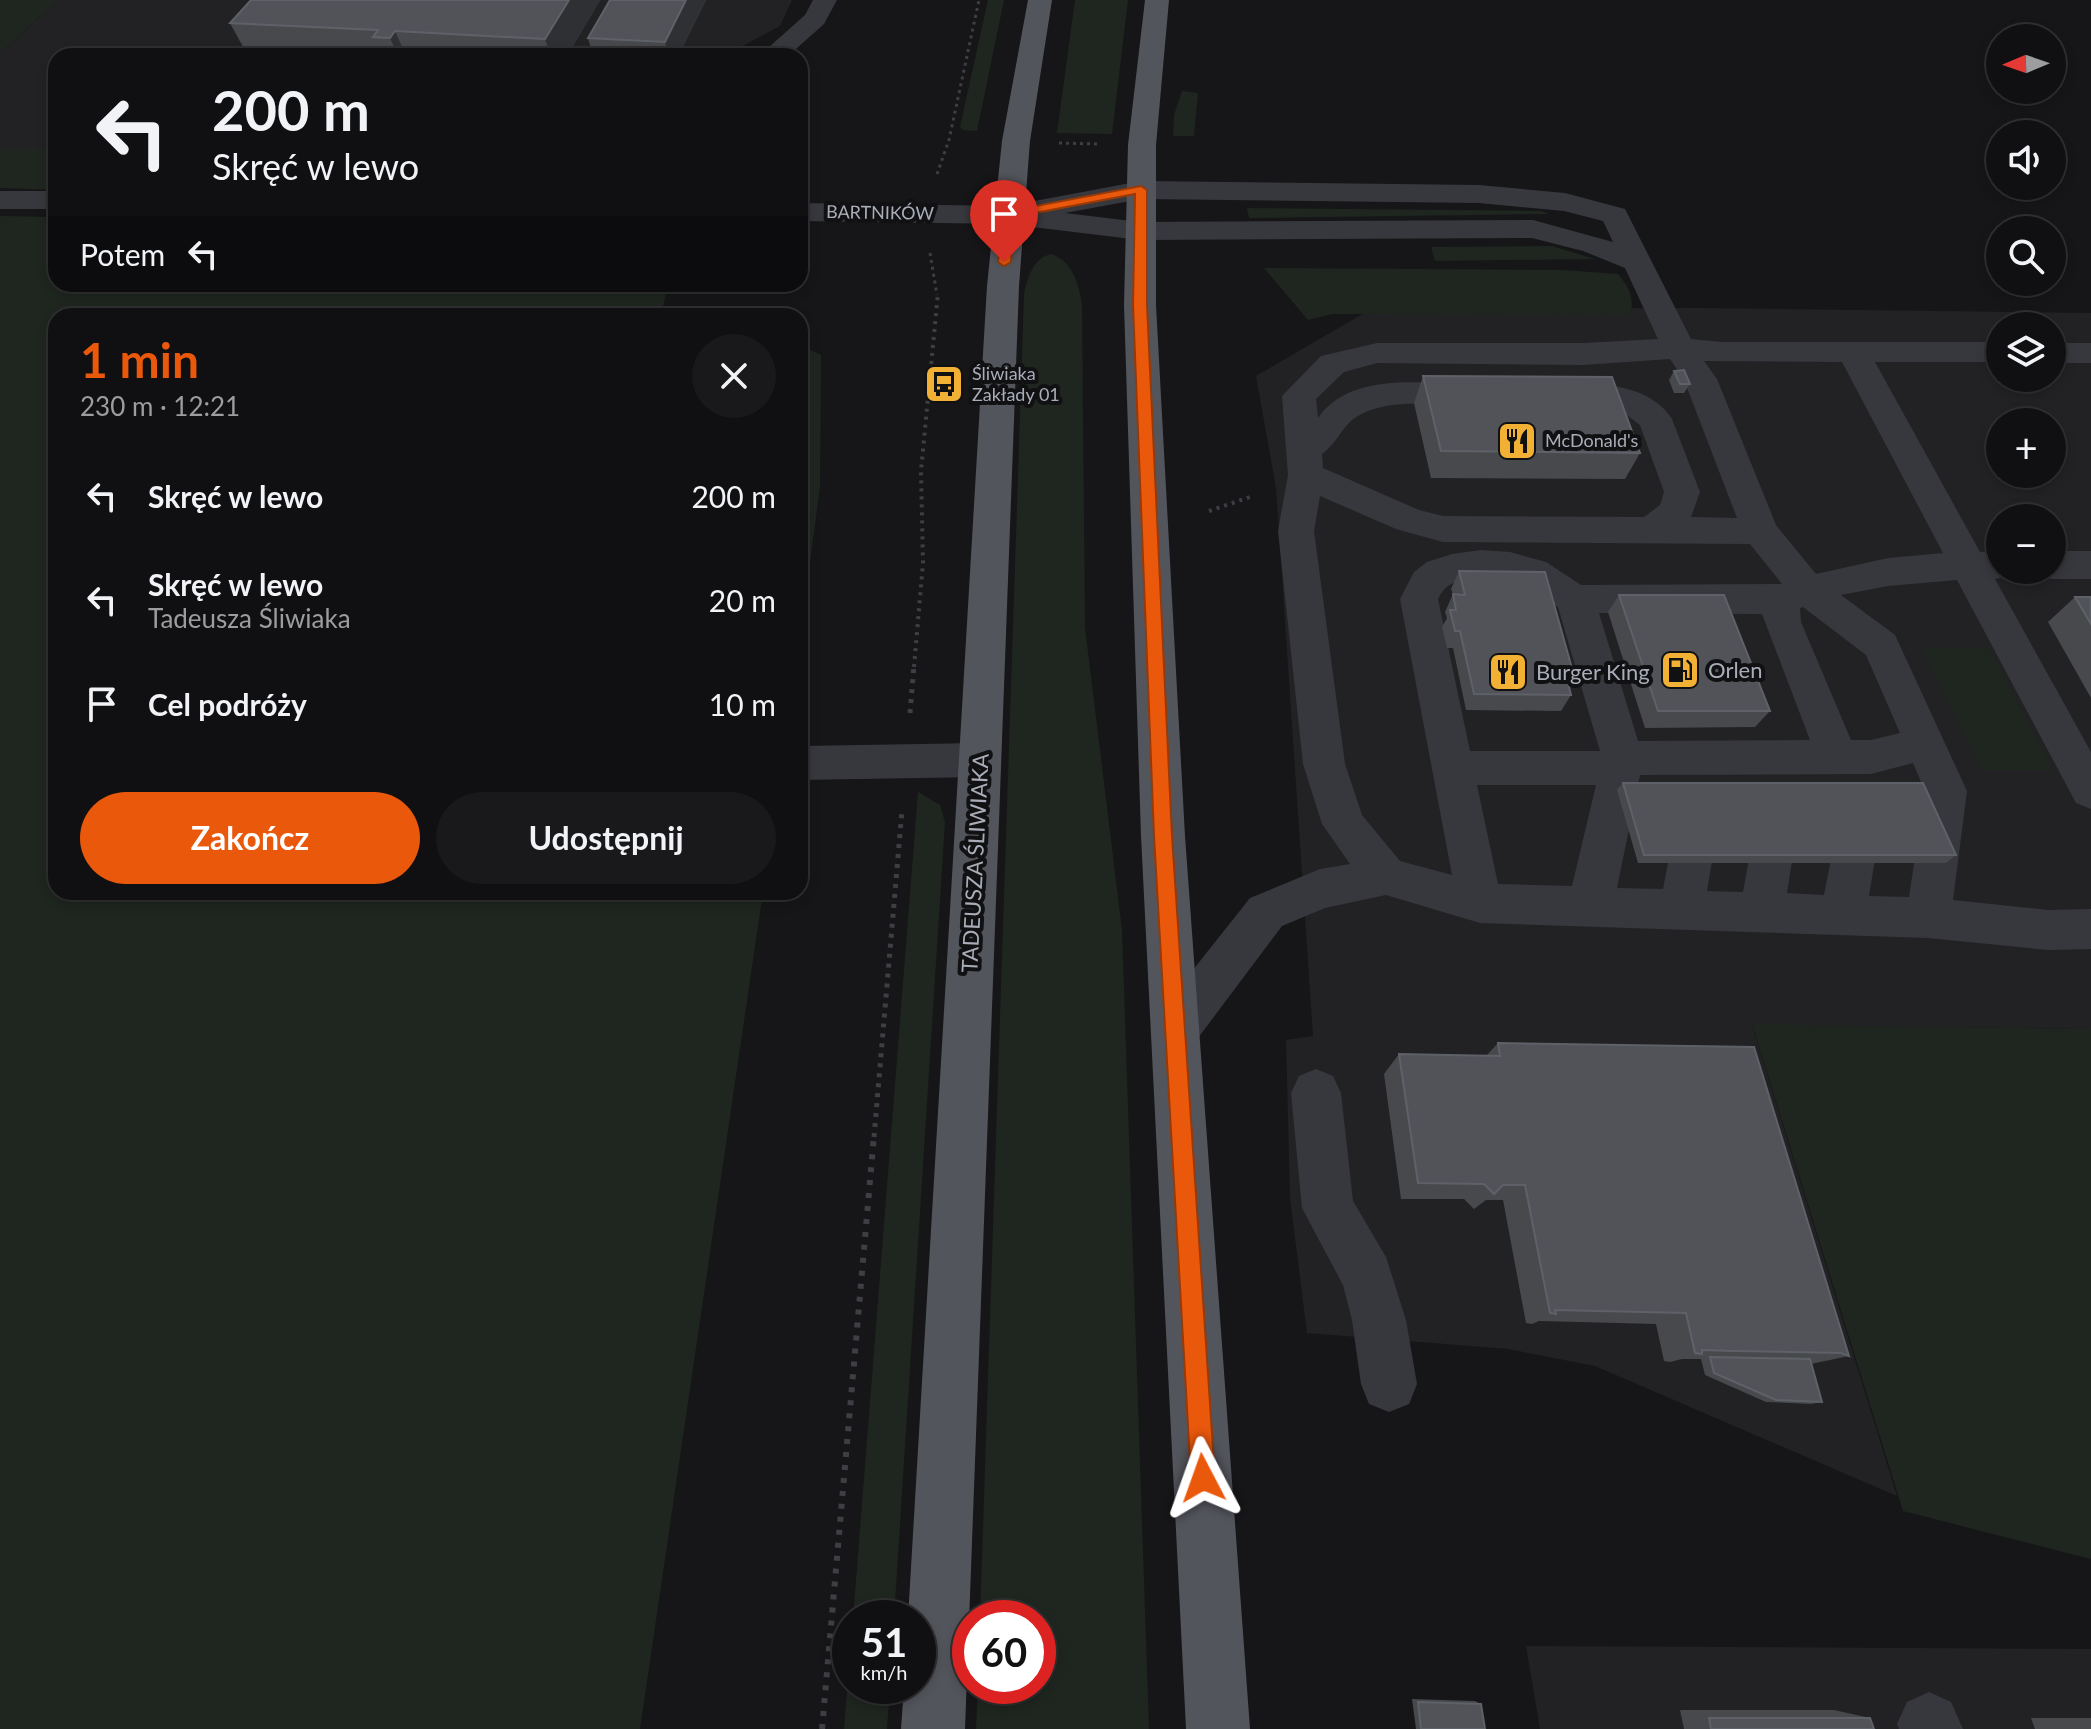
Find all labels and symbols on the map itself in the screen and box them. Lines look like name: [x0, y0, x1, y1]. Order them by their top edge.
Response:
north arrow: [1986, 24, 2066, 104]
pin: [970, 180, 1038, 262]
street label: BARTNIKÓW: [826, 200, 935, 224]
place label: Śliwiaka Zakłady 01: [972, 362, 1060, 405]
bus stop icon: Śliwiaka Zakłady 01: [923, 363, 965, 405]
restaurant icon: McDonald's: [1496, 420, 1538, 462]
place label: McDonald's: [1545, 429, 1639, 451]
fuel station icon: Orlen: [1659, 649, 1701, 691]
restaurant icon: Burger King: [1487, 651, 1529, 693]
place label: Orlen: [1708, 656, 1762, 683]
place label: Burger King: [1536, 658, 1650, 685]
street label: TADEUSZA ŚLIWIAKA: [955, 752, 994, 973]
position arrow: [1161, 1436, 1245, 1520]
speed limit sign: 60: [952, 1600, 1056, 1704]

